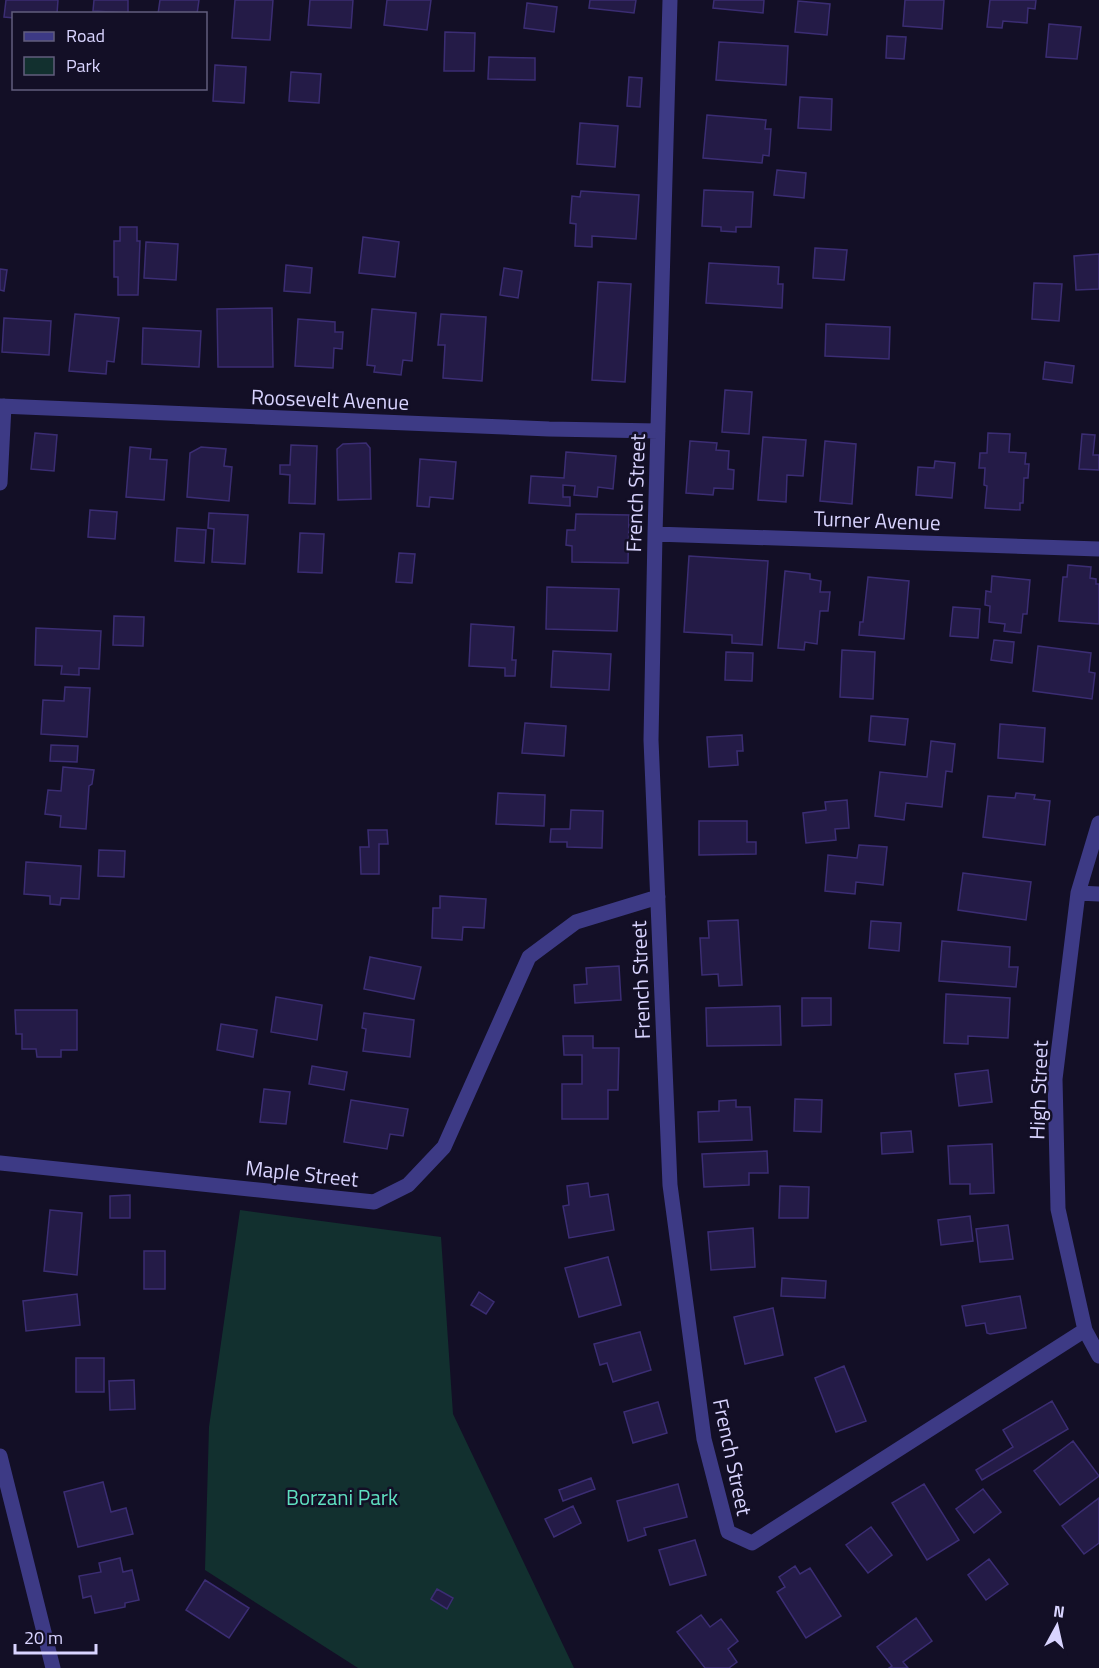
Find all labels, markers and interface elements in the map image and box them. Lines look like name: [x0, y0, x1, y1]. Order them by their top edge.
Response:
legend: [12, 12, 207, 90]
text: Road: [66, 22, 105, 49]
text: Park: [66, 52, 101, 79]
street label: Roosevelt Avenue: [250, 380, 410, 418]
street label: French Street: [617, 432, 653, 553]
street label: Turner Avenue: [813, 502, 941, 538]
street label: French Street: [622, 919, 658, 1040]
street label: High Street: [1020, 1039, 1056, 1140]
street label: Maple Street: [244, 1151, 361, 1195]
street label: French Street: [705, 1396, 761, 1519]
park label: Borzani Park: [286, 1481, 398, 1513]
north arrow: [1027, 1596, 1087, 1656]
text: N: [1052, 1598, 1066, 1624]
scale bar: [15, 1617, 96, 1655]
text: 20 m: [24, 1624, 63, 1651]

